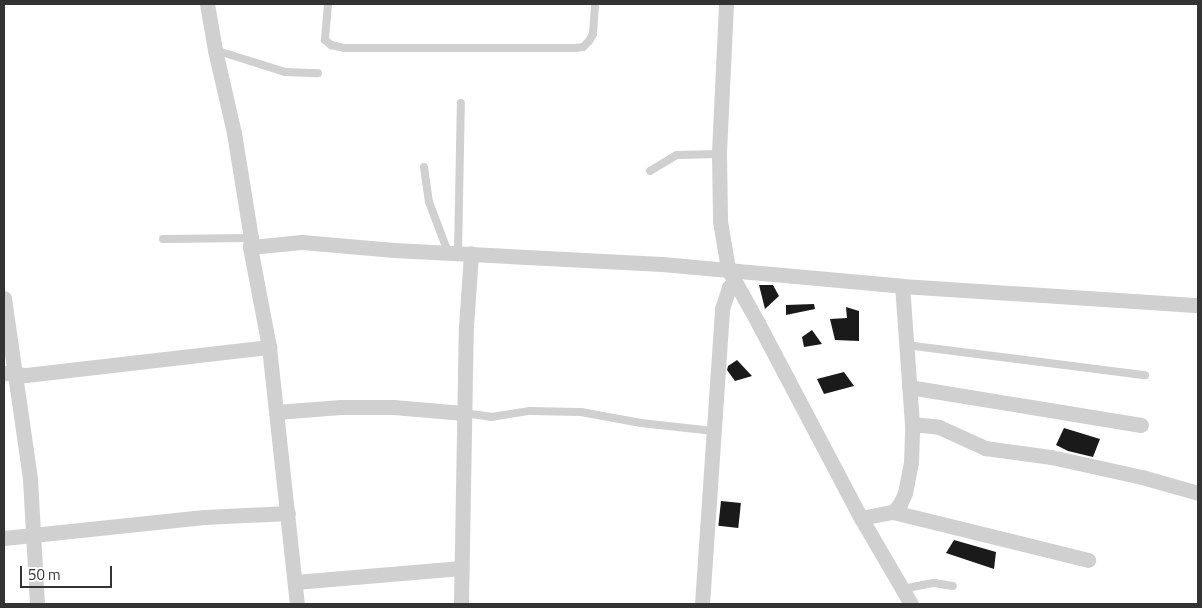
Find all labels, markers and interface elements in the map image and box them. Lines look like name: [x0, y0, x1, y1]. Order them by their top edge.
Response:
scale bar: [22, 556, 115, 588]
text: 50 m: [28, 563, 61, 586]

